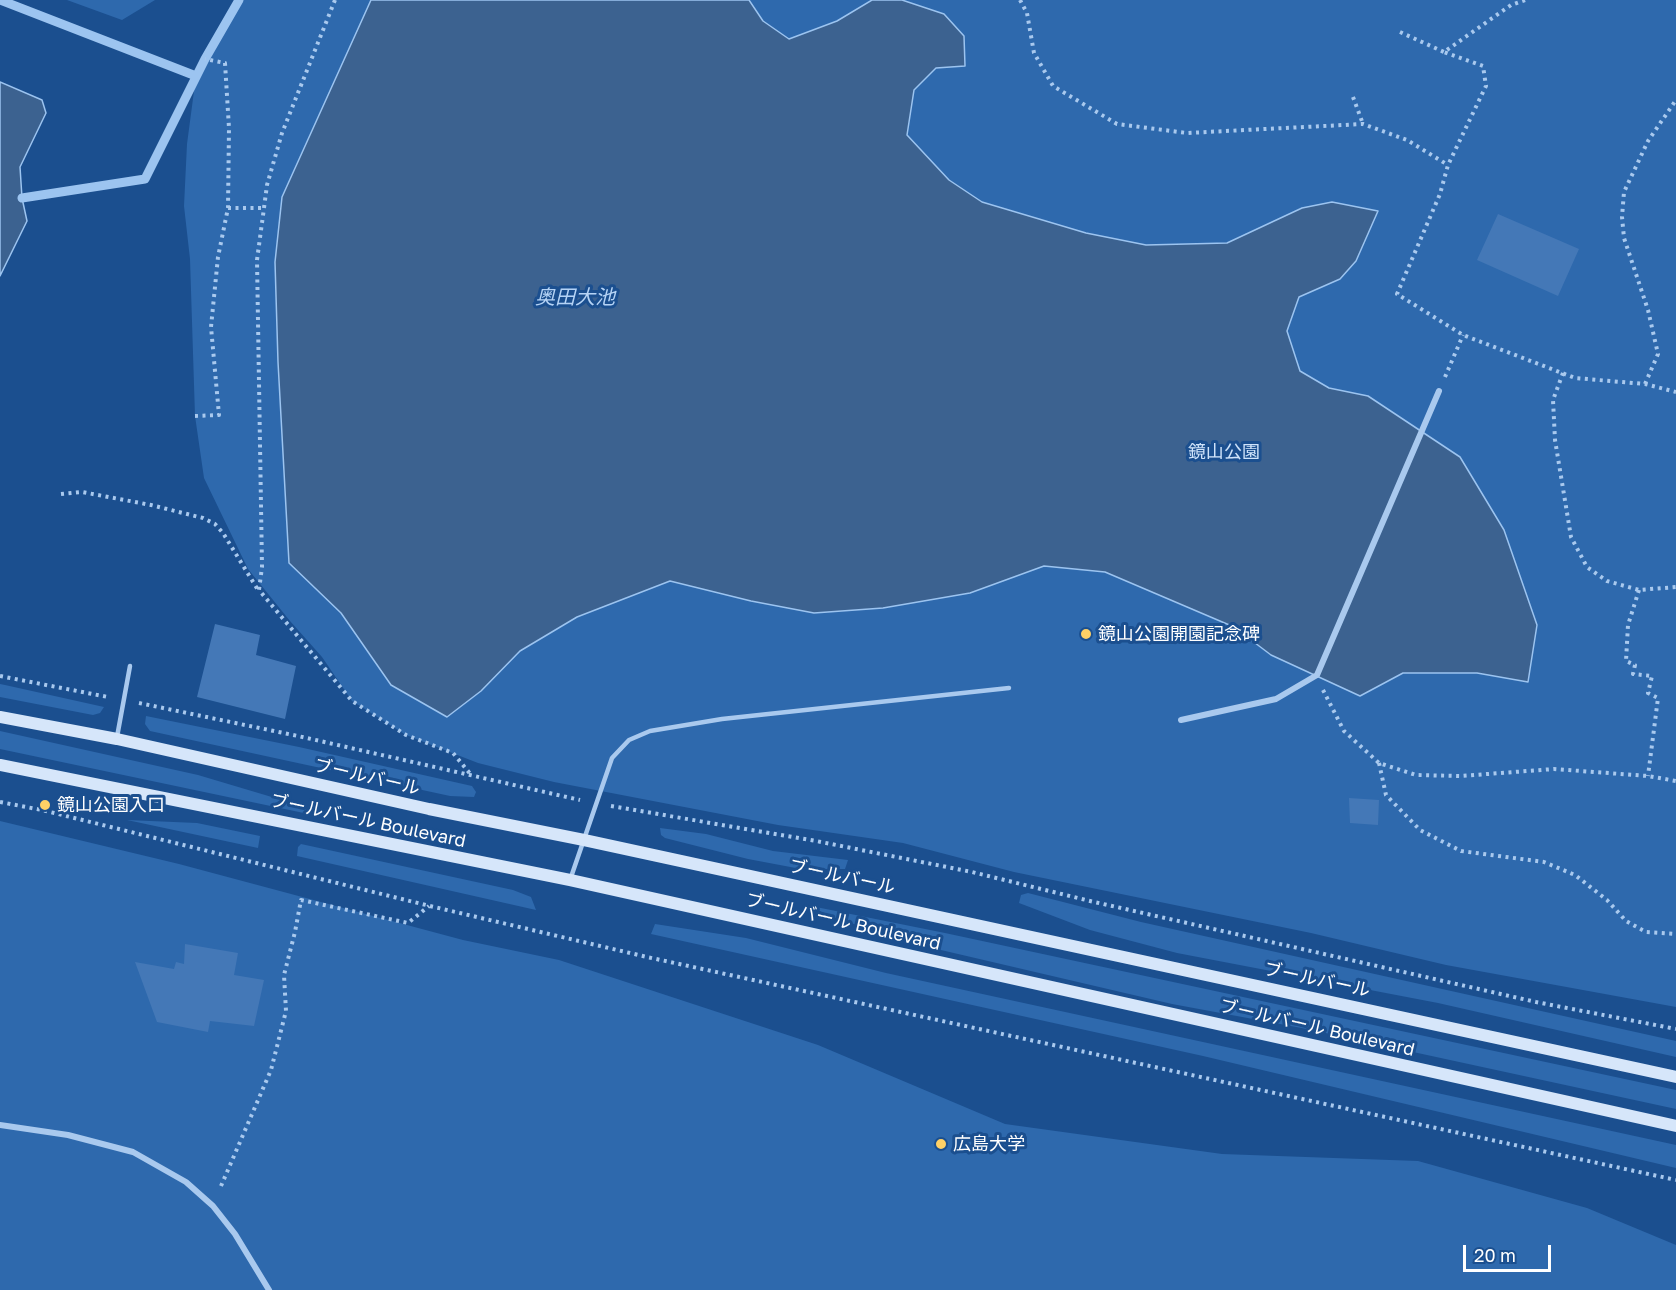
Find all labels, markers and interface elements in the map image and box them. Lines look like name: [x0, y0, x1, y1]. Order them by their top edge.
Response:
water label: 奥田大池: [535, 286, 615, 310]
park label: 鏡山公園: [1188, 441, 1260, 463]
place label: 鏡山公園開園記念碑: [1098, 623, 1260, 645]
marker: 鏡山公園開園記念碑: [1079, 627, 1093, 641]
street label: ブールバール: [312, 754, 422, 800]
street label: ブールバール Boulevard: [268, 790, 468, 852]
place label: 鏡山公園入口: [57, 794, 165, 816]
marker: 鏡山公園入口: [38, 798, 52, 812]
street label: ブールバール: [787, 855, 897, 899]
street label: ブールバール Boulevard: [743, 889, 943, 955]
street label: ブールバール: [1262, 958, 1372, 1002]
street label: ブールバール Boulevard: [1217, 995, 1417, 1061]
place label: 広島大学: [953, 1133, 1025, 1155]
marker: 広島大学: [934, 1137, 948, 1151]
scale bar: [1466, 1233, 1554, 1271]
text: 20 m: [1474, 1244, 1516, 1266]

